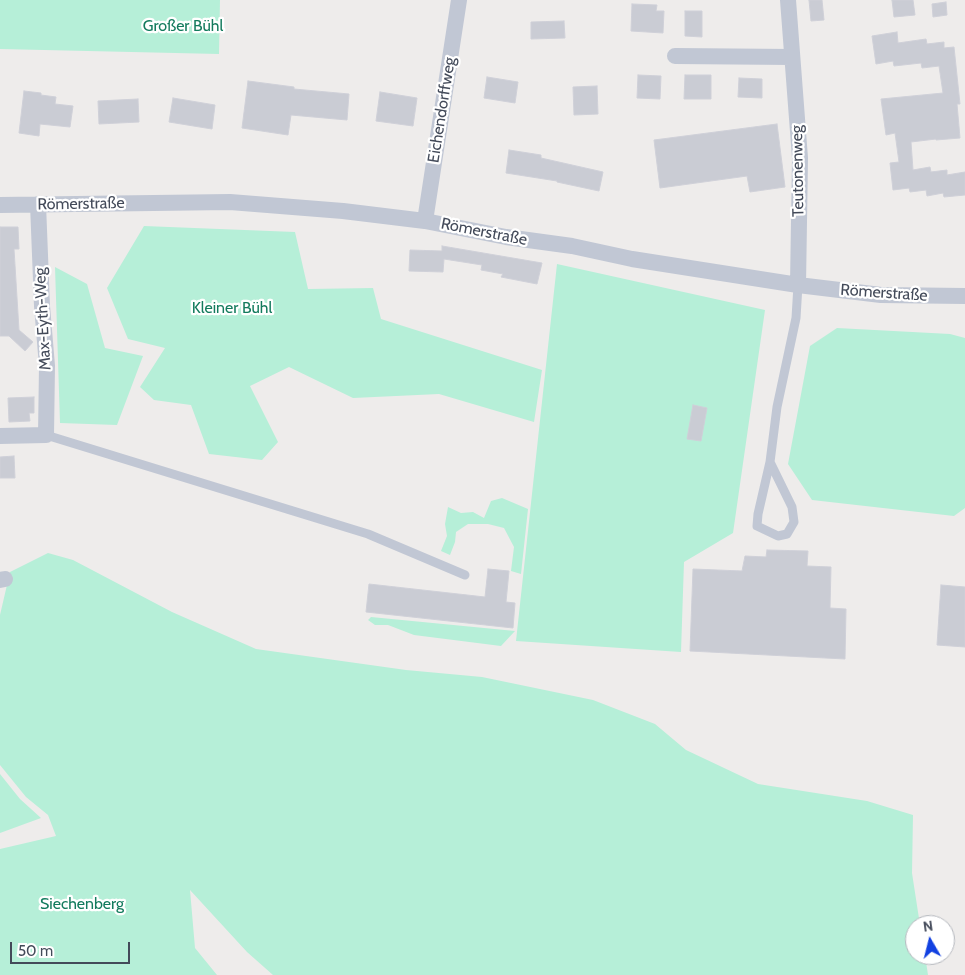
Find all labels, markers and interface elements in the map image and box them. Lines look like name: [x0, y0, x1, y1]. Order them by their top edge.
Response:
park label: Großer Bühl: [143, 16, 223, 36]
street label: Eichendorffweg: [424, 56, 460, 164]
street label: Teutonenweg: [788, 125, 808, 217]
street label: Römerstraße: [37, 194, 125, 214]
street label: Römerstraße: [439, 214, 529, 250]
street label: Max-Eyth-Weg: [31, 267, 55, 371]
street label: Römerstraße: [840, 280, 928, 306]
park label: Kleiner Bühl: [192, 298, 272, 318]
park label: Siechenberg: [40, 894, 124, 914]
north arrow: [905, 915, 955, 965]
text: N: [922, 917, 934, 936]
scale bar: [12, 932, 132, 964]
text: 50 m: [18, 942, 53, 960]

